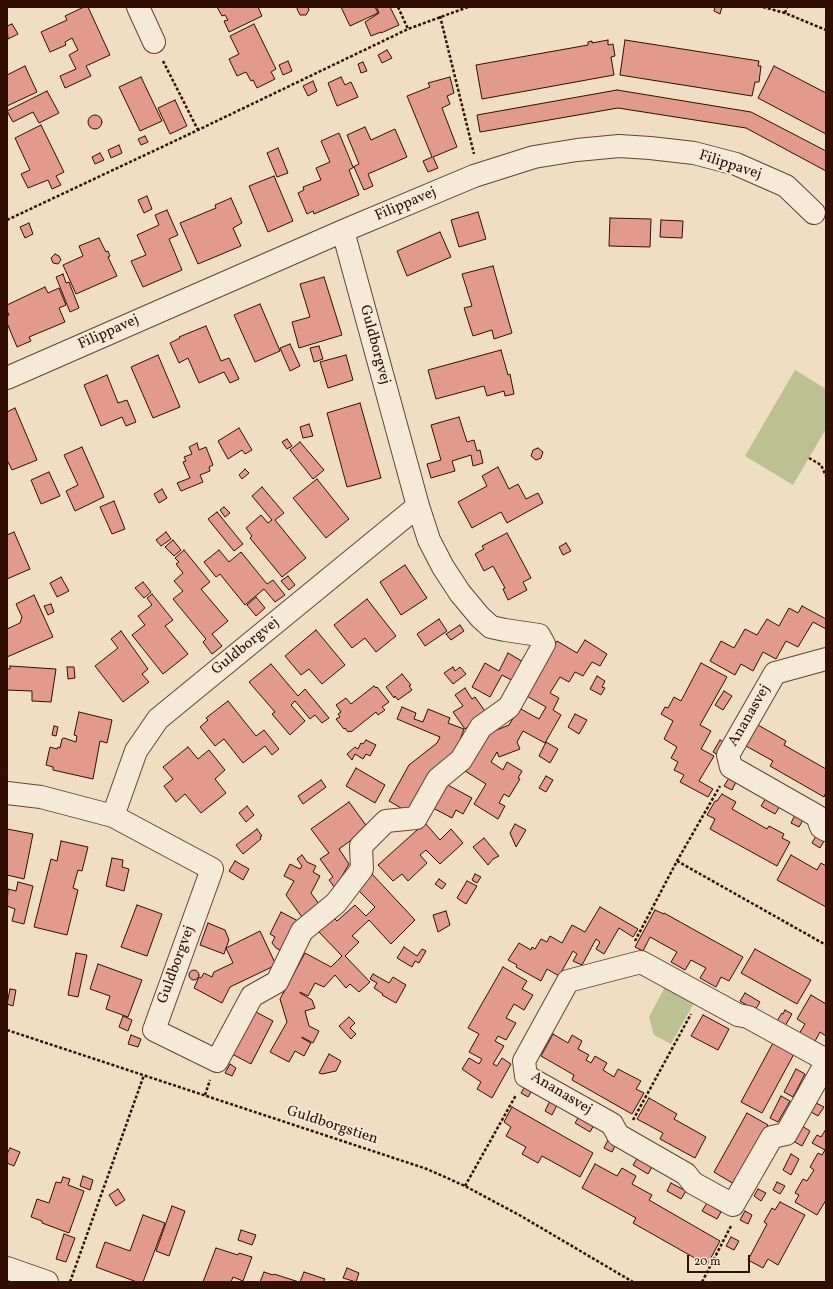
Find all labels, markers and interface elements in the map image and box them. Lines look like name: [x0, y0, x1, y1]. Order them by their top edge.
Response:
street label: Filippavej: [696, 147, 764, 185]
street label: Filippavej: [373, 184, 439, 226]
street label: Guldborgvej: [355, 303, 393, 387]
street label: Filippavej: [76, 312, 142, 354]
street label: Guldborgvej: [209, 614, 283, 680]
street label: Ananasvej: [725, 682, 775, 750]
street label: Guldborgvej: [155, 924, 199, 1006]
street label: Ananasvej: [527, 1069, 595, 1119]
street label: Guldborgstien: [284, 1103, 380, 1149]
scale bar: [689, 1247, 752, 1273]
text: 20 m: [694, 1254, 721, 1270]

